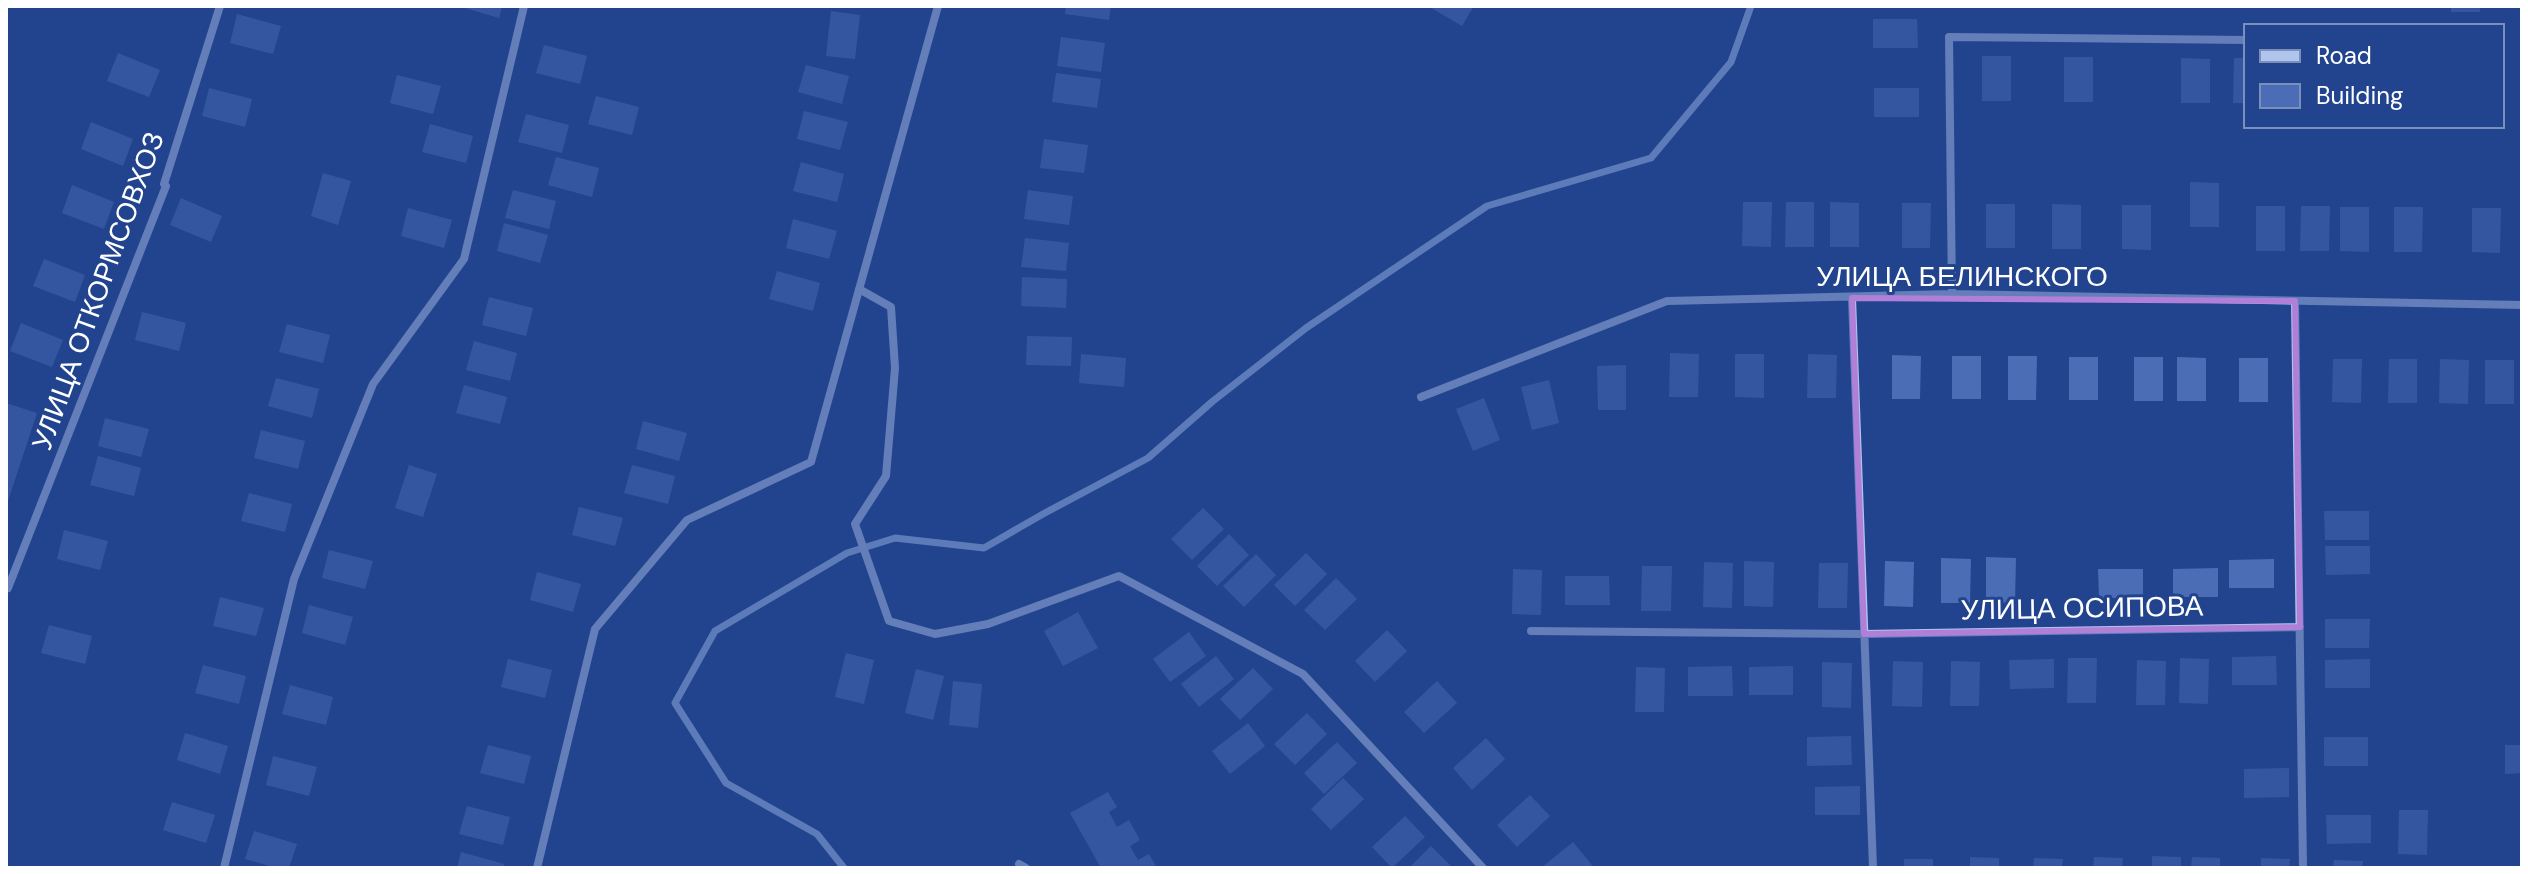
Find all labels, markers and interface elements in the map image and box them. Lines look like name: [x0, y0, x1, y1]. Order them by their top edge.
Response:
legend: [2244, 24, 2504, 128]
text: Road: [2316, 40, 2372, 71]
text: Building: [2316, 80, 2403, 111]
street label: УЛИЦА ОТКОРМСОВХОЗ: [23, 127, 173, 455]
street label: УЛИЦА БЕЛИНСКОГО: [1816, 258, 2108, 295]
street label: УЛИЦА ОСИПОВА: [1960, 587, 2204, 629]

